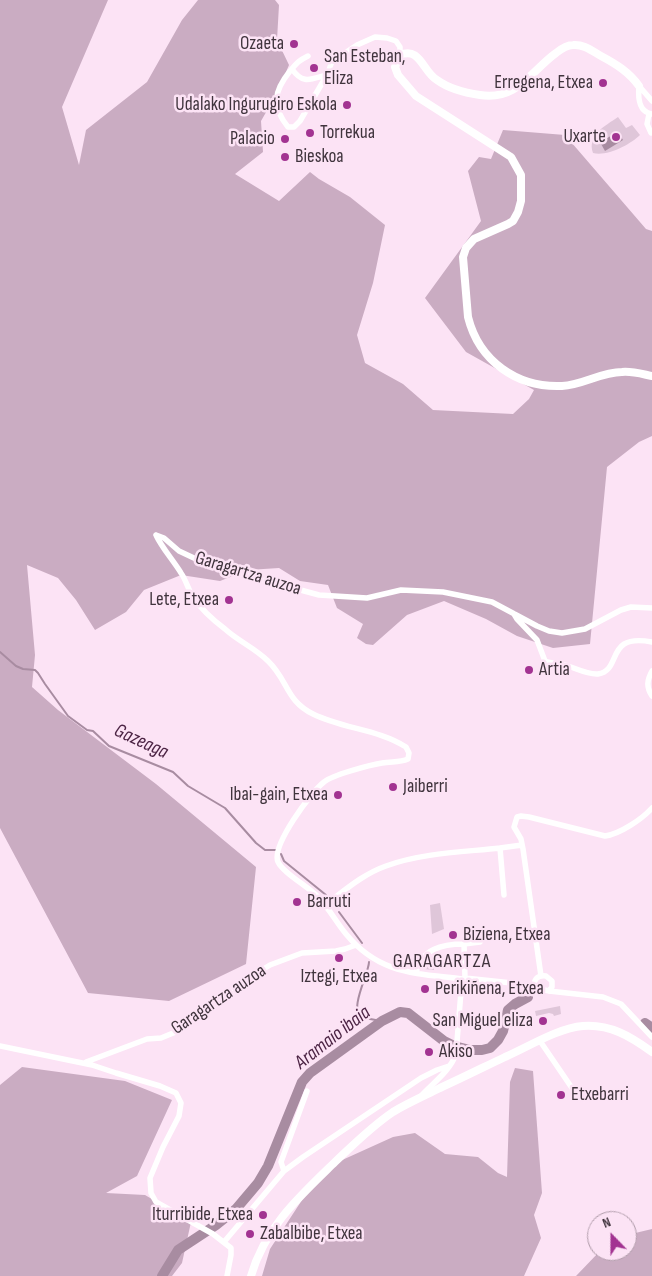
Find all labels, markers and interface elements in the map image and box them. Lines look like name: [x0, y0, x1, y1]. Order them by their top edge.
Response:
place label: Ozaeta: [240, 33, 284, 55]
marker: Ozaeta: [288, 38, 300, 50]
place label: San Esteban, Eliza: [324, 46, 405, 90]
marker: San Esteban, Eliza: [308, 62, 320, 74]
place label: Erregena, Etxea: [494, 72, 593, 94]
marker: Erregena, Etxea: [597, 77, 609, 89]
place label: Udalako Ingurugiro Eskola: [175, 94, 337, 116]
marker: Udalako Ingurugiro Eskola: [341, 99, 353, 111]
place label: Torrekua: [320, 122, 375, 144]
place label: Uxarte: [563, 126, 606, 148]
marker: Torrekua: [304, 127, 316, 139]
place label: Palacio: [230, 128, 275, 150]
marker: Uxarte: [610, 131, 622, 143]
marker: Palacio: [279, 133, 291, 145]
place label: Bieskoa: [295, 146, 344, 168]
marker: Bieskoa: [279, 151, 291, 163]
street label: Garagartza auzoa: [192, 547, 304, 601]
place label: Lete, Etxea: [149, 589, 219, 611]
marker: Lete, Etxea: [223, 594, 235, 606]
place label: Artia: [539, 659, 570, 681]
marker: Artia: [523, 664, 535, 676]
water label: Gazeaga: [110, 719, 172, 765]
place label: Jaiberri: [403, 776, 448, 798]
marker: Jaiberri: [387, 781, 399, 793]
place label: Ibai-gain, Etxea: [230, 784, 328, 806]
marker: Ibai-gain, Etxea: [332, 789, 344, 801]
place label: Barruti: [307, 891, 351, 913]
marker: Barruti: [291, 896, 303, 908]
place label: Biziena, Etxea: [463, 924, 550, 946]
marker: Biziena, Etxea: [447, 929, 459, 941]
district label: GARAGARTZA: [391, 950, 493, 974]
marker: Iztegi, Etxea: [333, 952, 345, 964]
street label: Garagartza auzoa: [167, 960, 271, 1040]
place label: Iztegi, Etxea: [300, 966, 378, 988]
place label: Perikiñena, Etxea: [435, 978, 544, 1000]
marker: Perikiñena, Etxea: [419, 983, 431, 995]
water label: Aramaio ibaia: [290, 1001, 376, 1075]
place label: San Miguel eliza: [433, 1010, 533, 1032]
marker: San Miguel eliza: [537, 1015, 549, 1027]
place label: Akiso: [439, 1041, 473, 1063]
marker: Akiso: [423, 1046, 435, 1058]
place label: Etxebarri: [571, 1084, 629, 1106]
marker: Etxebarri: [555, 1089, 567, 1101]
place label: Iturribide, Etxea: [152, 1204, 253, 1226]
marker: Iturribide, Etxea: [257, 1209, 269, 1221]
north arrow: [587, 1211, 637, 1261]
text: N: [600, 1213, 613, 1232]
place label: Zabalbibe, Etxea: [260, 1223, 363, 1245]
marker: Zabalbibe, Etxea: [244, 1228, 256, 1240]

